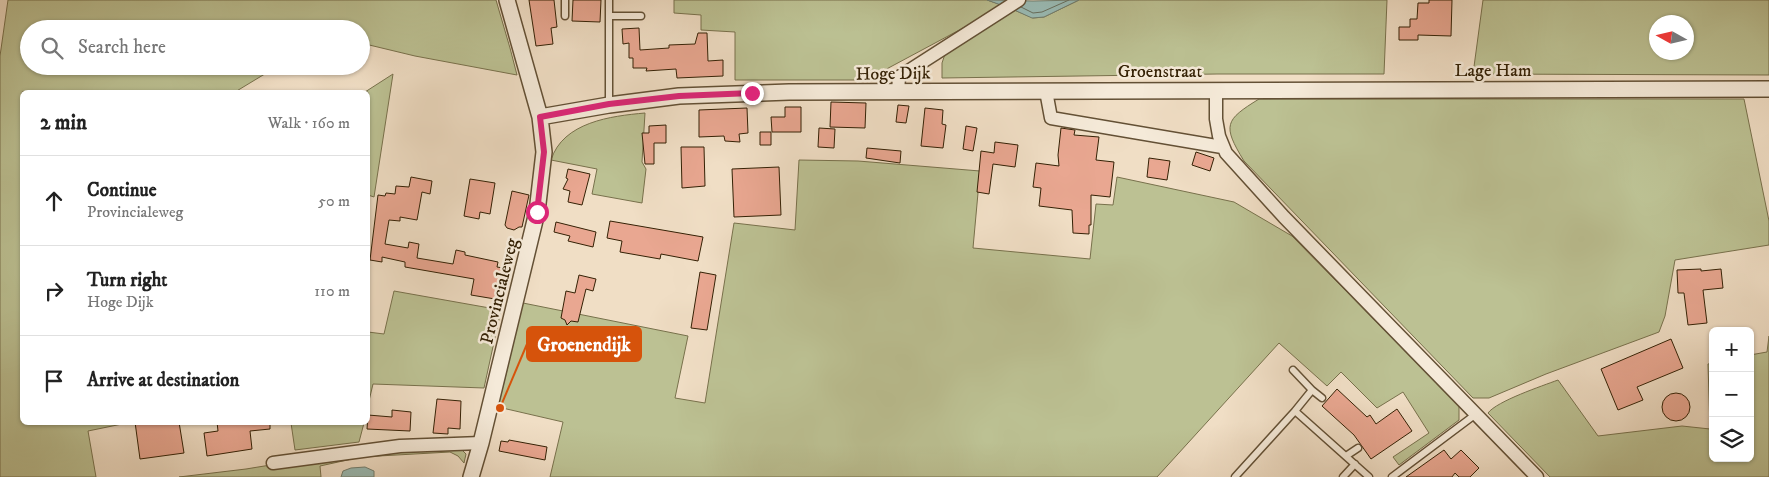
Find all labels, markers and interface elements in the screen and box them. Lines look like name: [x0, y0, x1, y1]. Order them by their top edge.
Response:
north arrow: [1649, 15, 1694, 60]
search box: [20, 20, 370, 75]
icon: search: [38, 34, 66, 62]
text: Search here: [78, 36, 166, 59]
street label: Lage Ham: [1455, 60, 1531, 82]
street label: Groenstraat: [1118, 61, 1202, 83]
street label: Hoge Dijk: [855, 62, 931, 86]
route end: [741, 82, 764, 105]
text: 2 min: [40, 110, 87, 136]
text: Walk · 160 m: [268, 113, 350, 133]
text: Continue: [87, 179, 157, 202]
icon: ahead: [40, 187, 68, 215]
text: 50 m: [318, 191, 350, 211]
route start: [526, 201, 549, 224]
text: Provincialeweg: [87, 202, 183, 222]
street label: Provincialeweg: [476, 236, 524, 346]
text: Turn right: [87, 269, 167, 292]
icon: right: [40, 277, 68, 305]
text: 110 m: [314, 281, 350, 301]
text: Hoge Dijk: [87, 292, 154, 312]
callout: Groenendijk: [527, 327, 641, 361]
map controls: [1709, 327, 1754, 462]
button: +: [1709, 327, 1754, 372]
text: Groenendijk: [537, 334, 631, 358]
icon: arrive: [40, 367, 68, 395]
text: Arrive at destination: [87, 369, 239, 392]
button: −: [1709, 372, 1754, 417]
button: layers: [1709, 417, 1754, 462]

